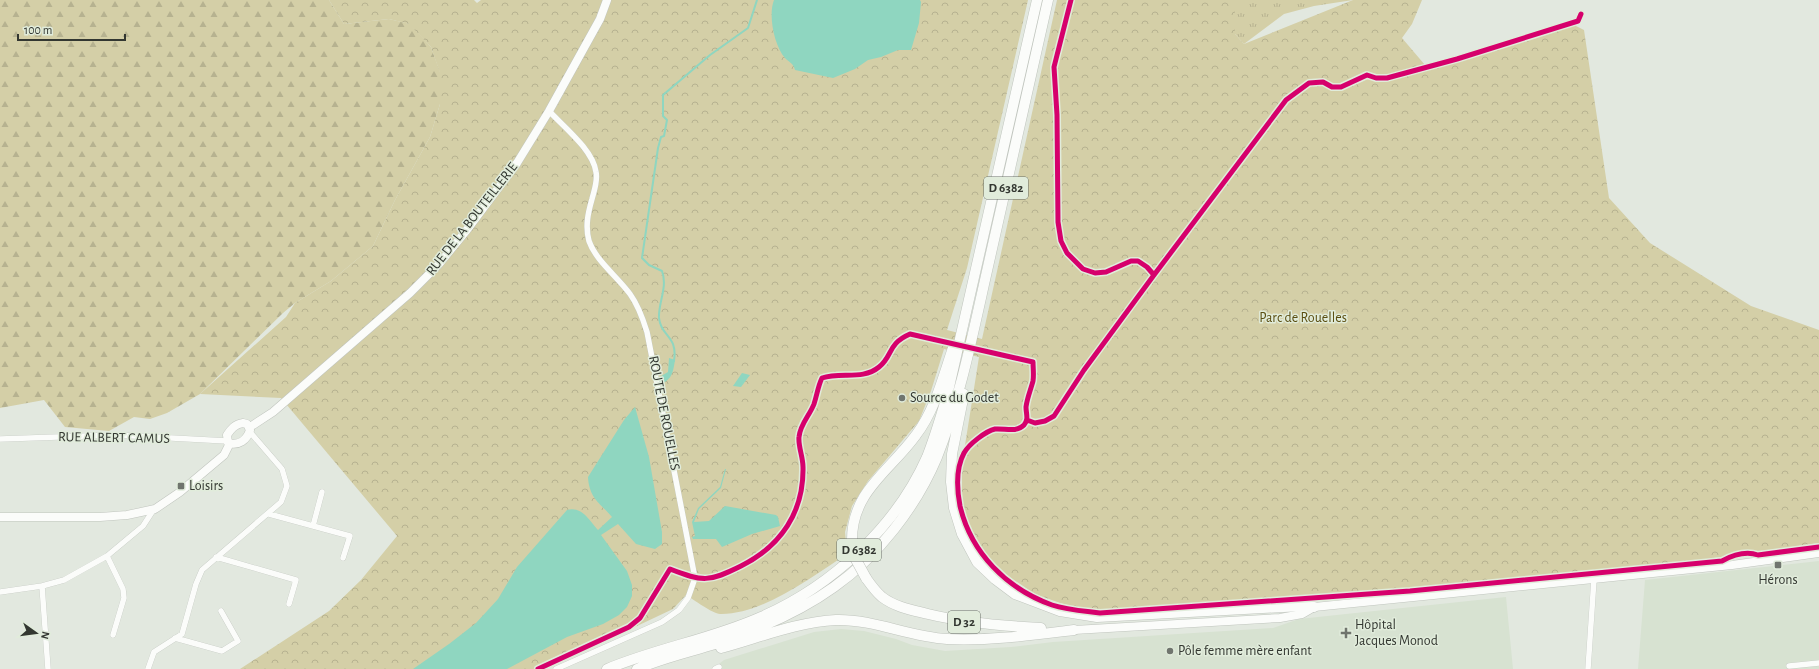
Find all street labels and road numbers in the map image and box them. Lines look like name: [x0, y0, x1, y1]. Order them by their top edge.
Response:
street label: RUE DE LA BOUTEILLERIE: [424, 160, 520, 278]
road number: D 6382: [984, 177, 1028, 199]
street label: ROUTE DE ROUELLES: [646, 355, 682, 471]
street label: RUE ALBERT CAMUS: [58, 430, 170, 446]
road number: D 6382: [837, 539, 881, 561]
road number: D 32: [948, 611, 980, 633]

